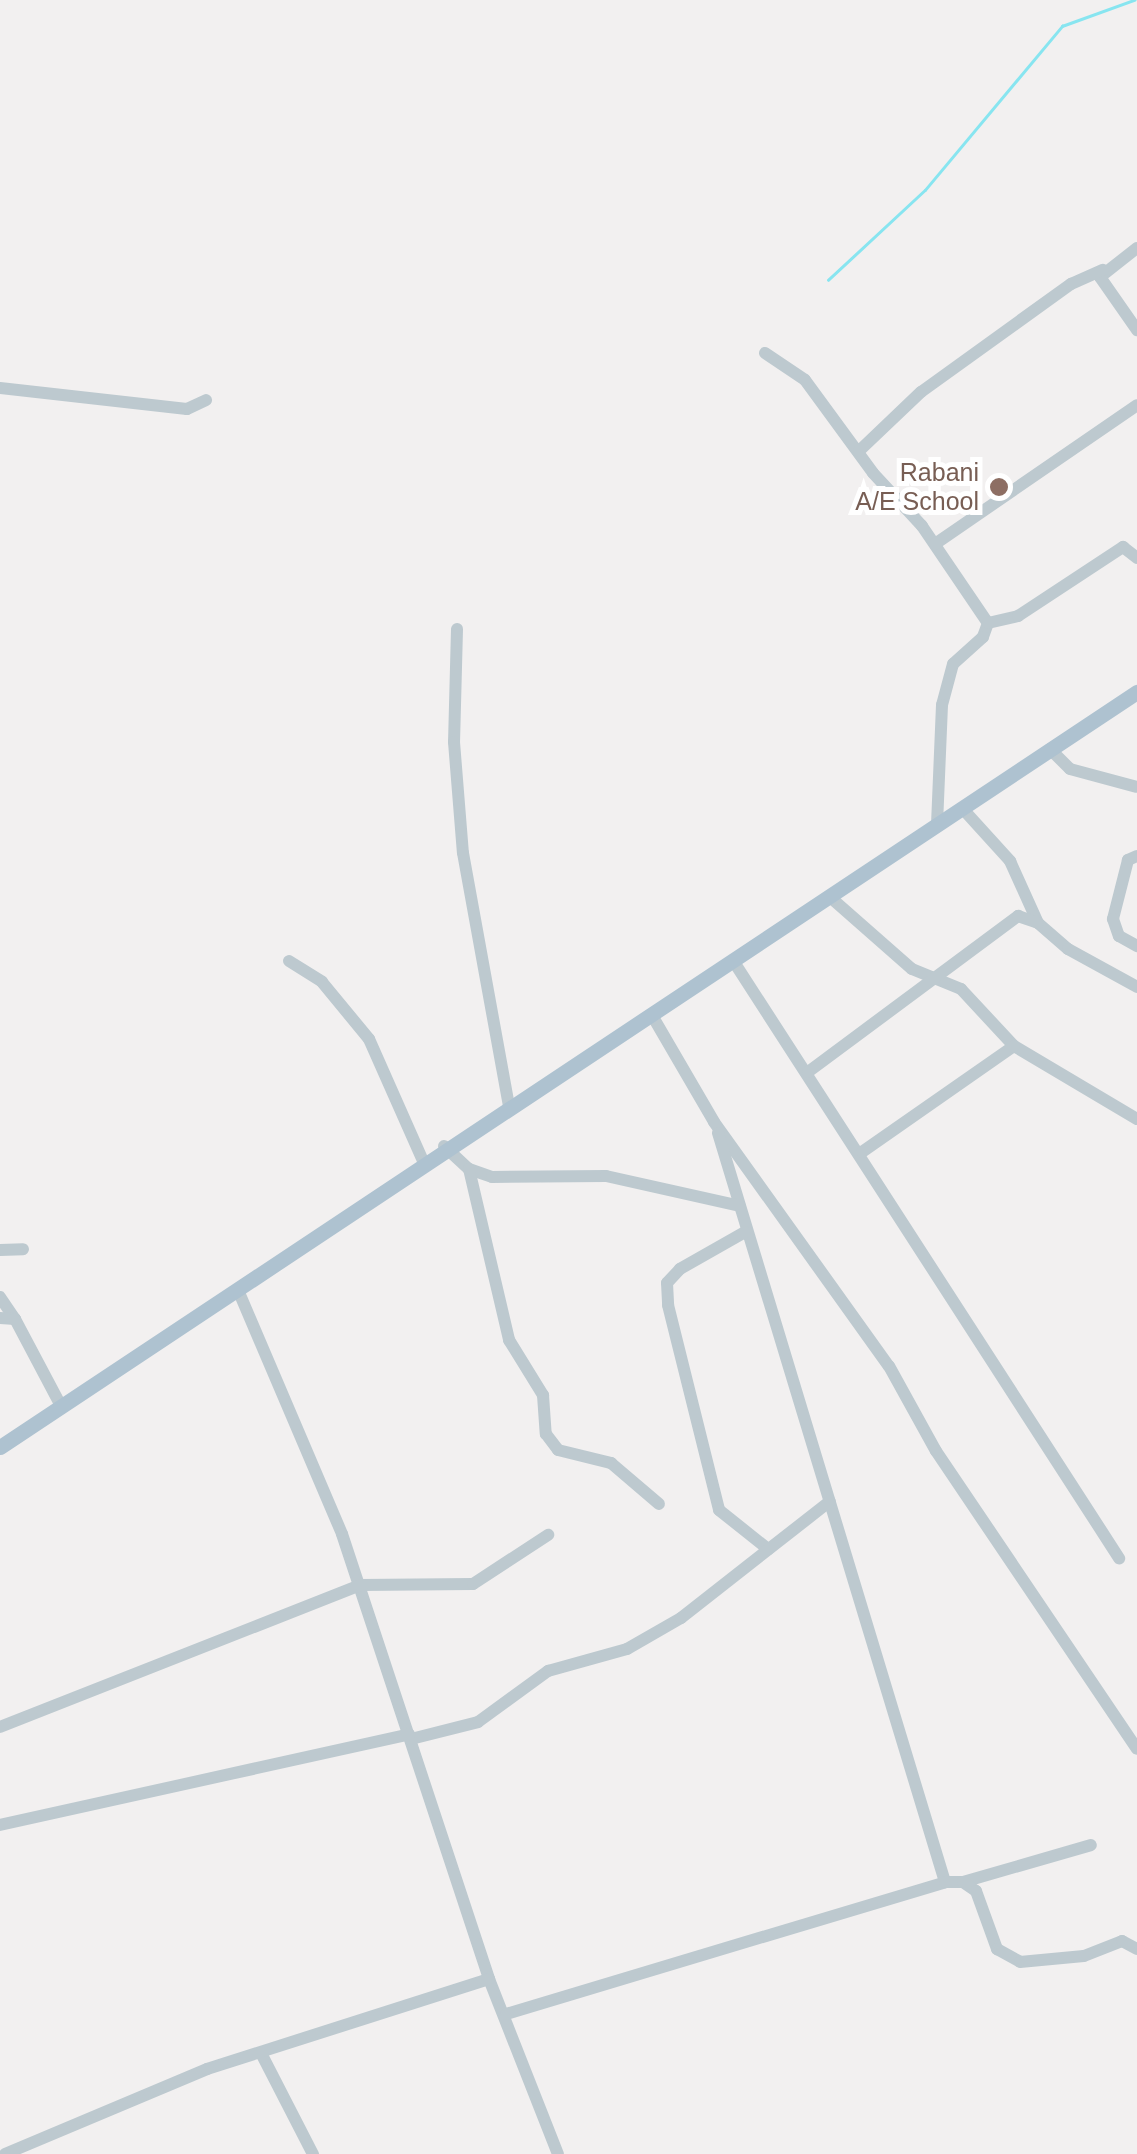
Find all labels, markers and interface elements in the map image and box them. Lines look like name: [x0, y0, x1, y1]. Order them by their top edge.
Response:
place label: Rabani A/E School: [855, 458, 979, 517]
marker: Rabani A/E School: [988, 476, 1010, 498]

